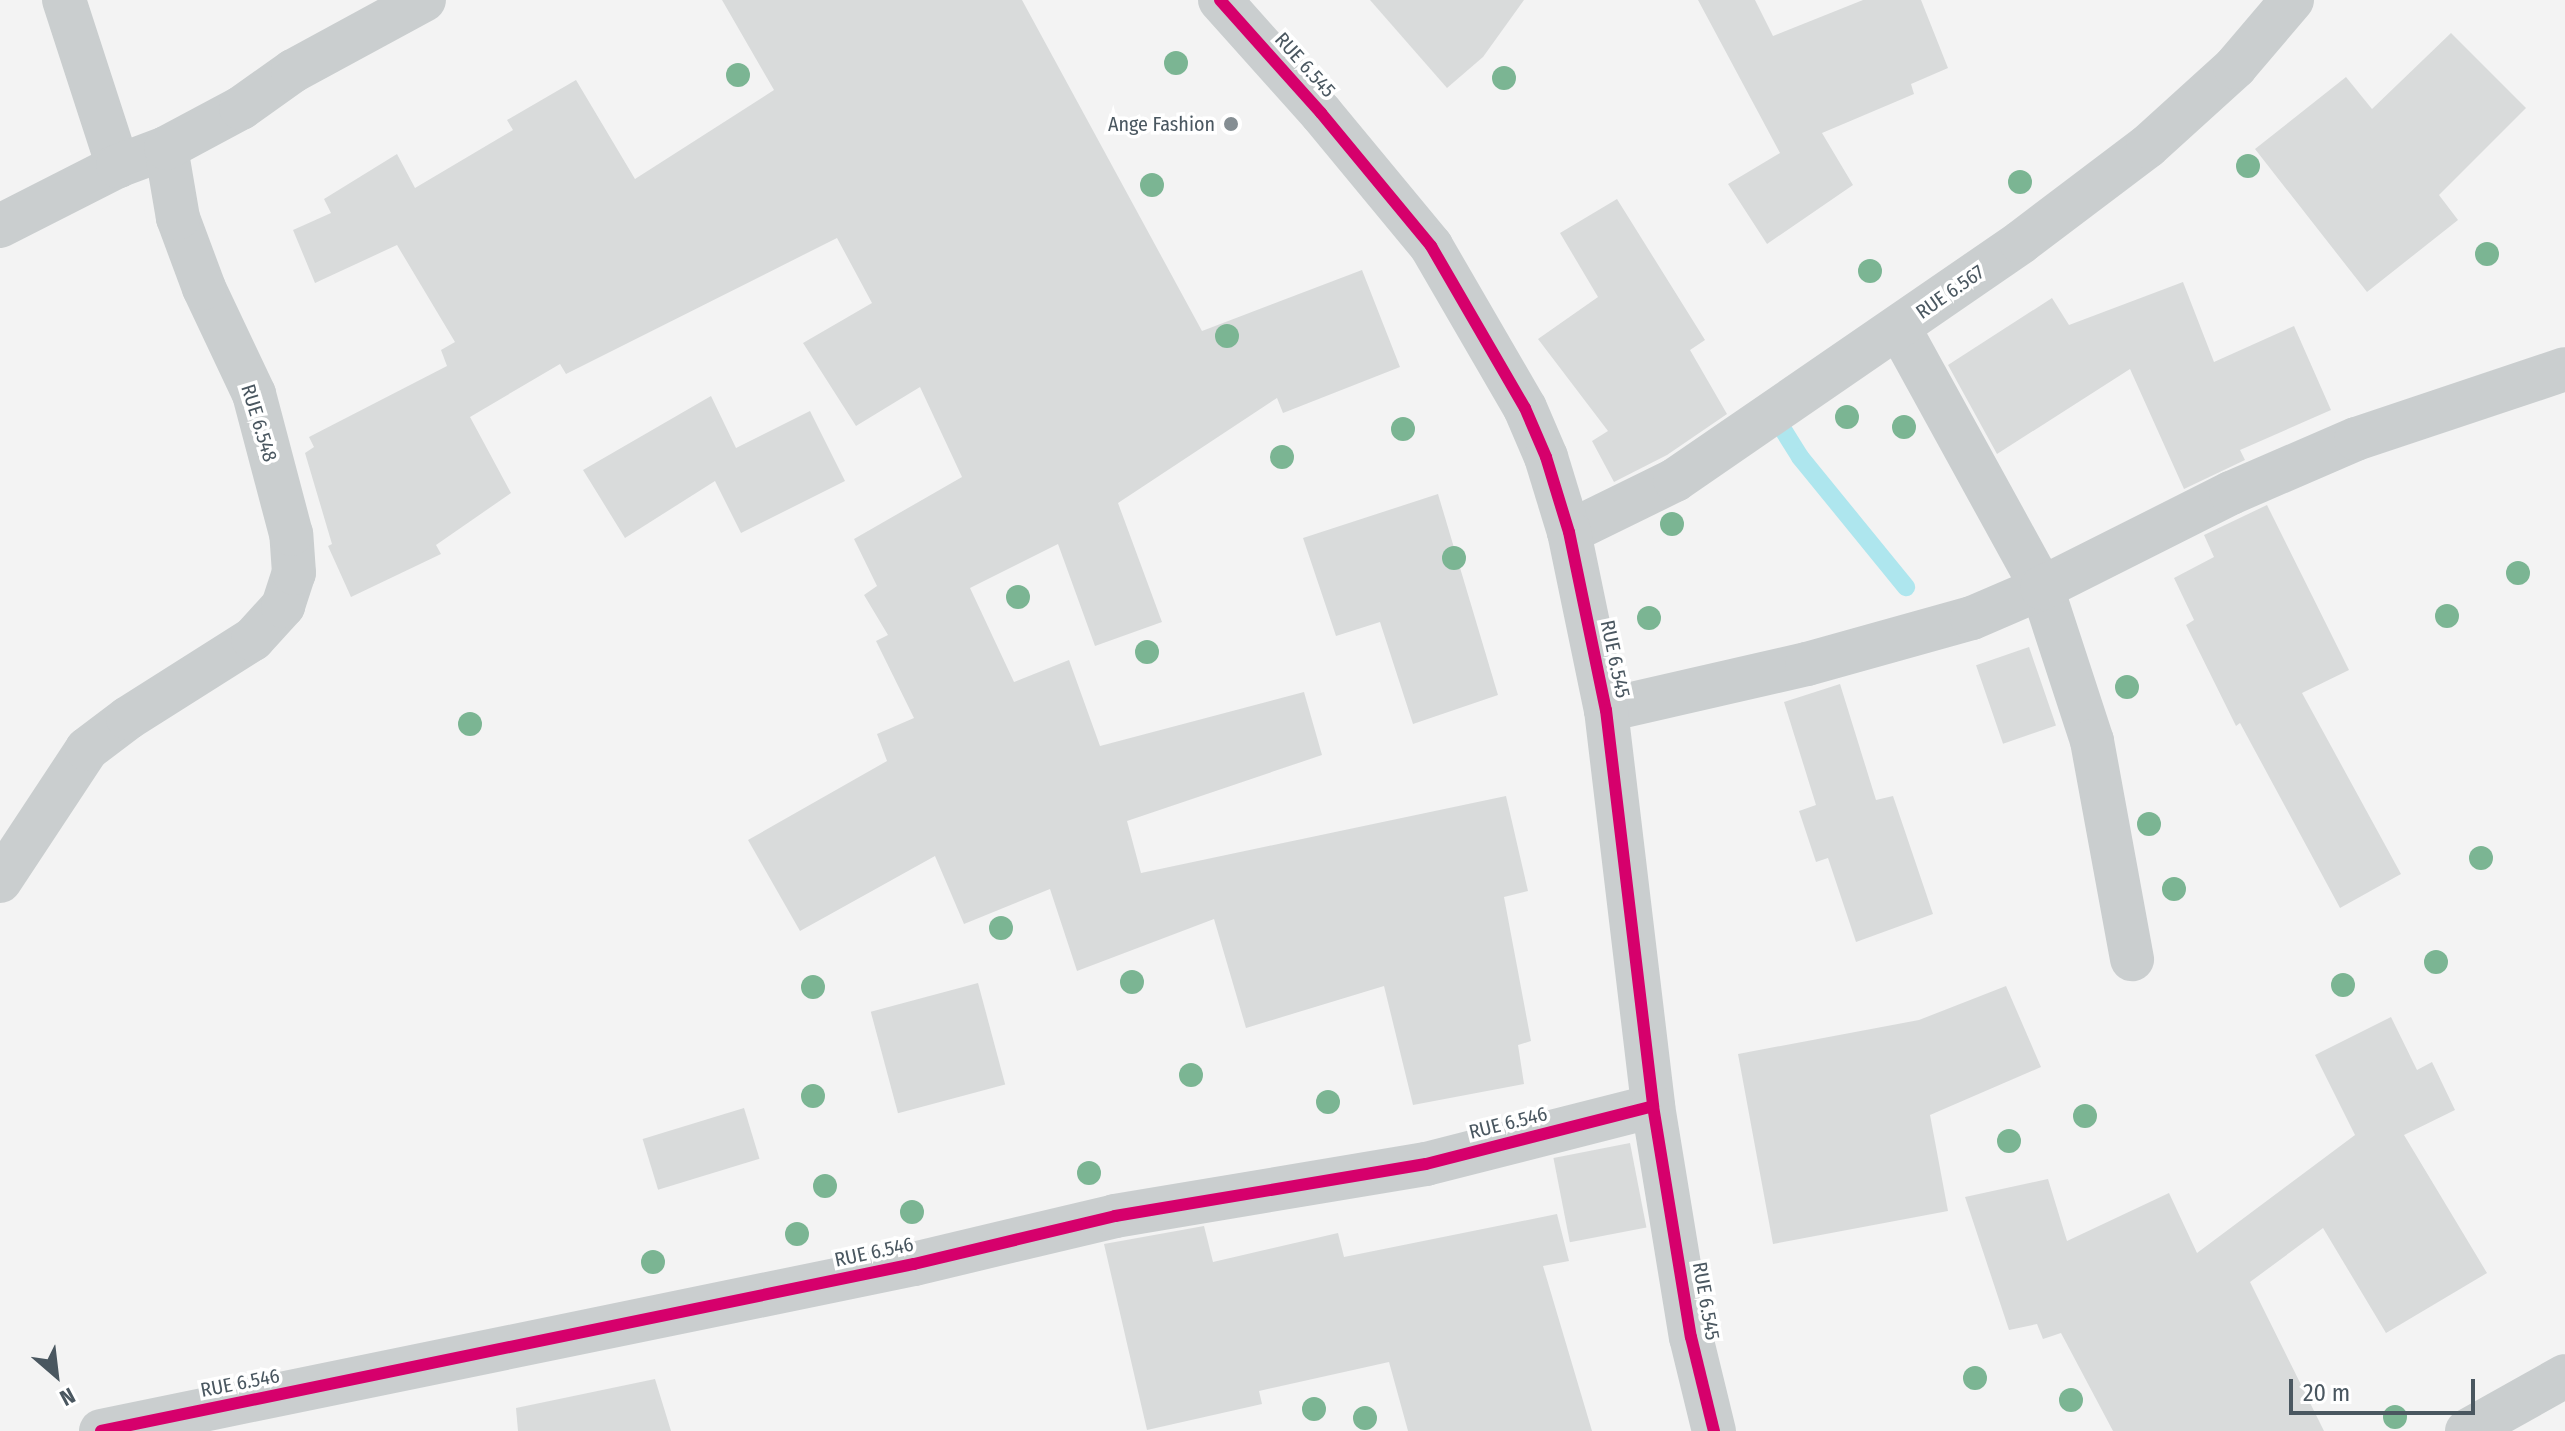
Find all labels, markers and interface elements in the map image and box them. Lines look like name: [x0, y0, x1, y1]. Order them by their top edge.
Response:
street label: RUE 6.545: [1270, 28, 1340, 102]
place label: Ange Fashion: [1108, 112, 1215, 136]
marker: Ange Fashion: [1222, 115, 1240, 133]
street label: RUE 6.567: [1911, 260, 1989, 324]
street label: RUE 6.548: [236, 381, 282, 465]
street label: RUE 6.545: [1595, 618, 1635, 700]
street label: RUE 6.546: [1466, 1102, 1550, 1144]
street label: RUE 6.546: [833, 1232, 915, 1272]
street label: RUE 6.545: [1687, 1260, 1725, 1342]
north arrow: [16, 1335, 96, 1415]
scale bar: [2293, 1363, 2479, 1413]
street label: RUE 6.546: [199, 1364, 281, 1402]
text: 20 m: [2303, 1379, 2350, 1407]
text: N: [55, 1382, 80, 1412]

